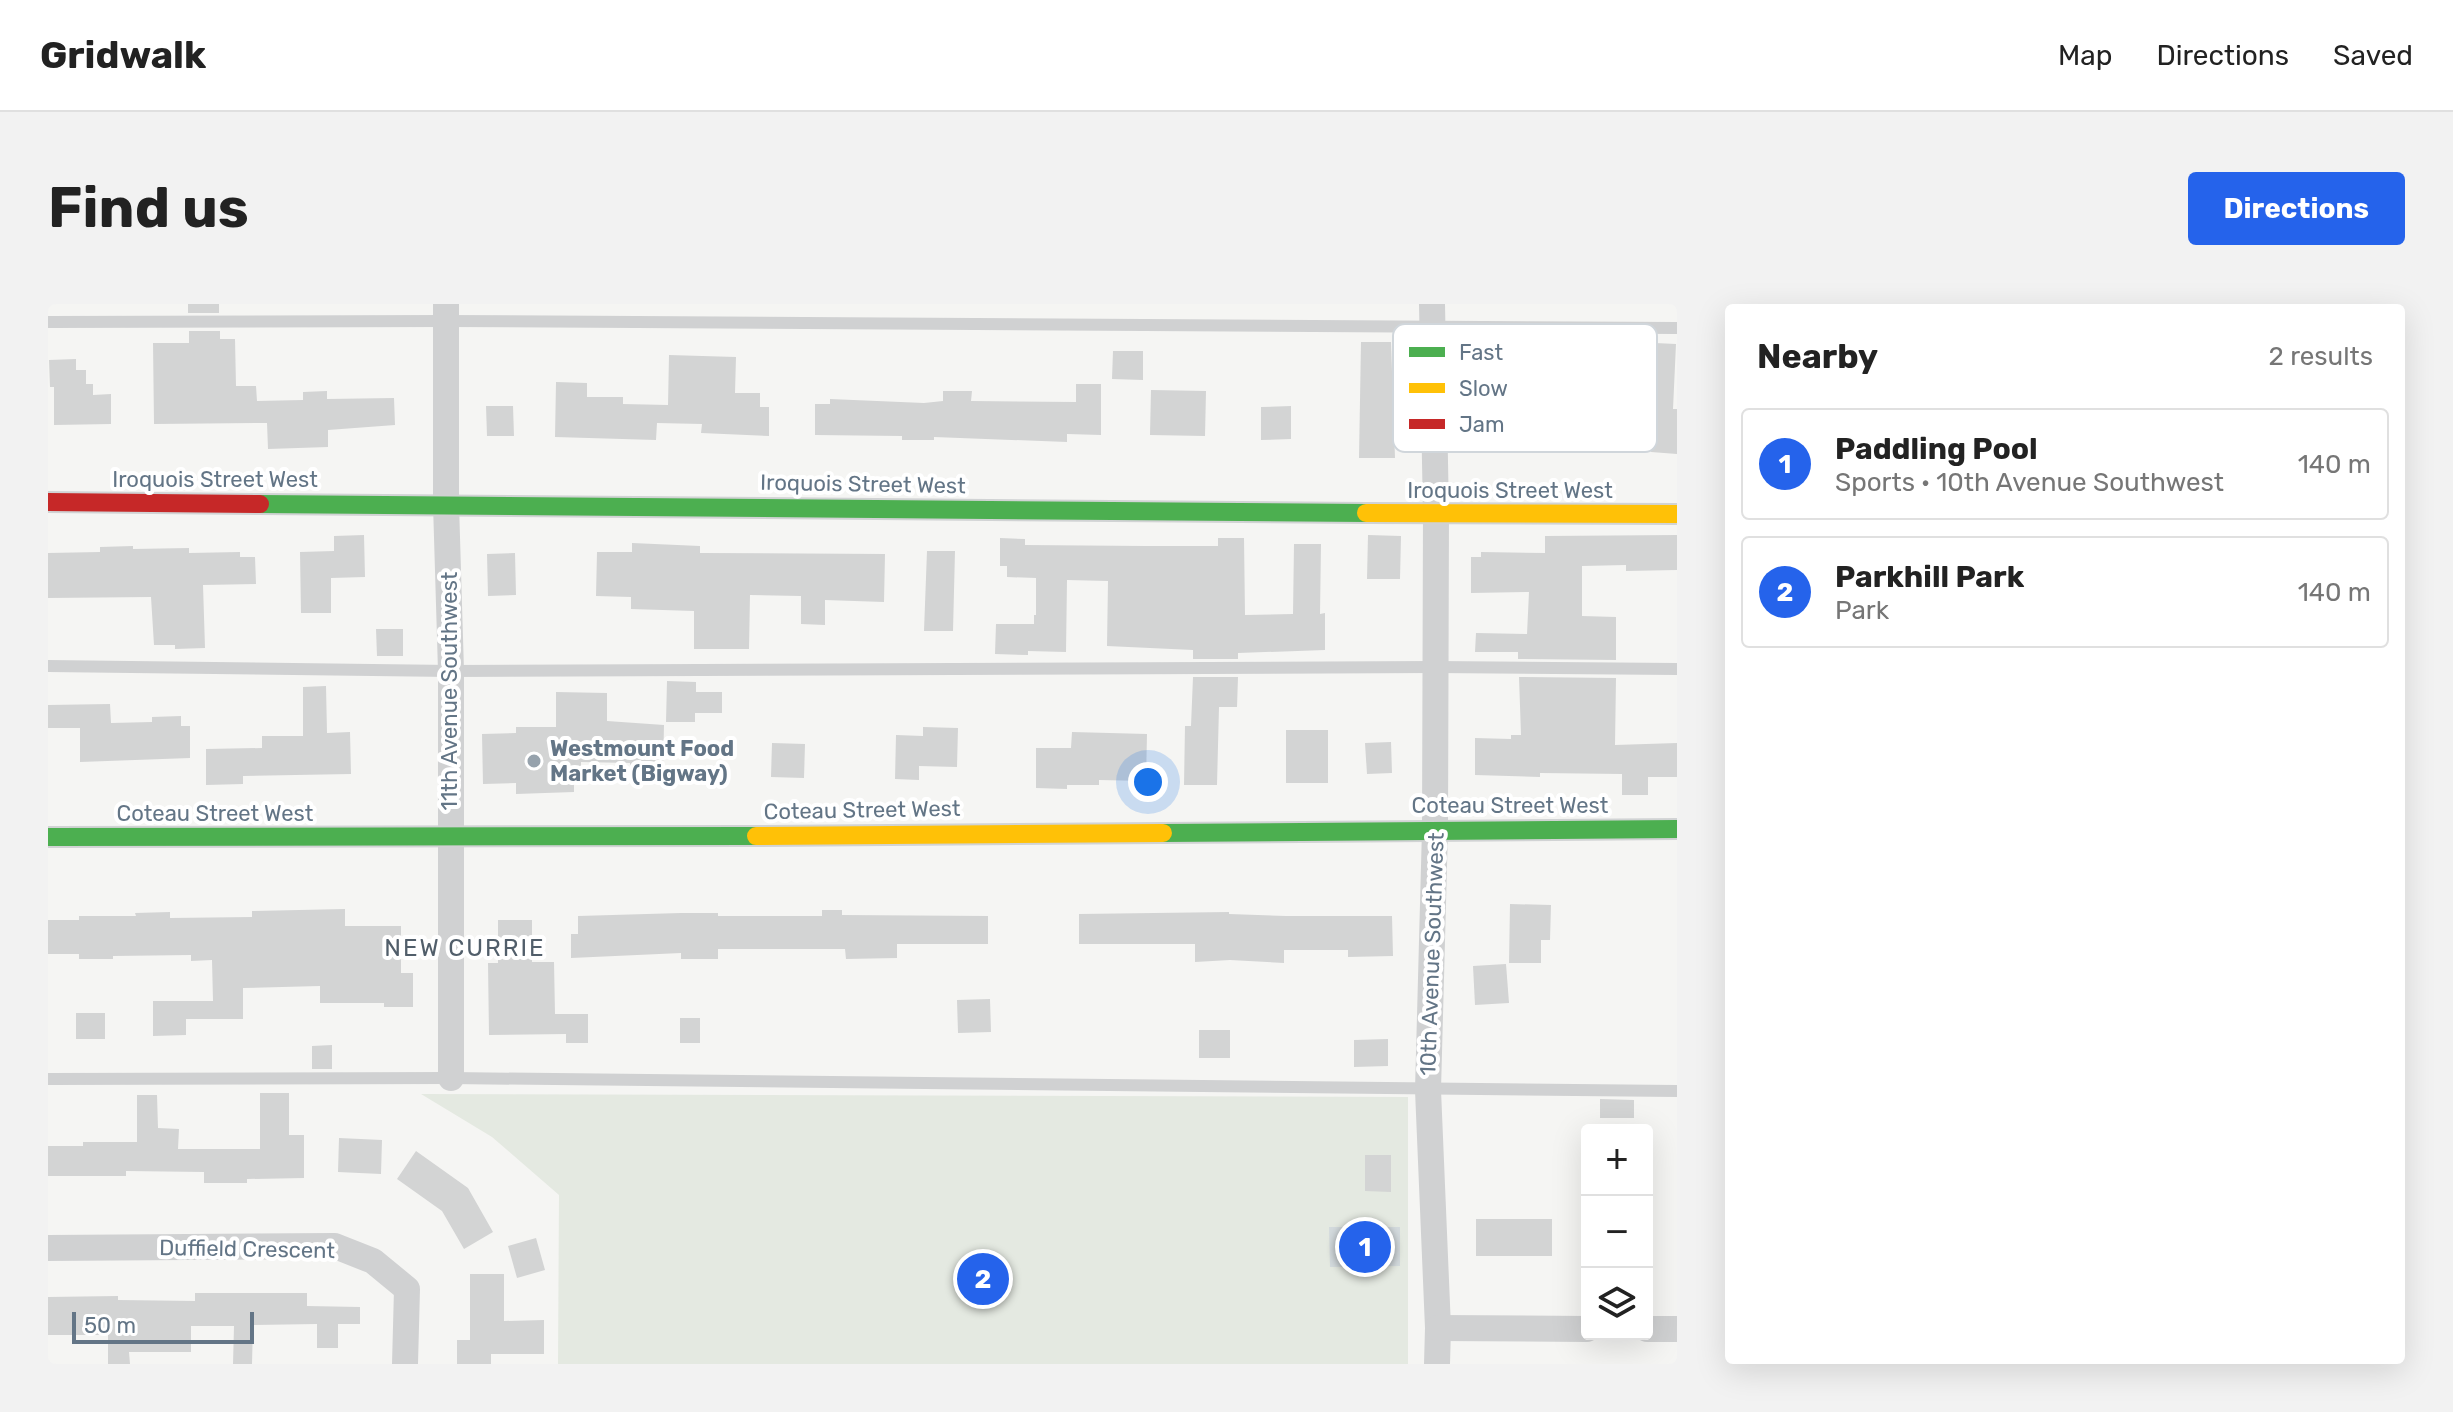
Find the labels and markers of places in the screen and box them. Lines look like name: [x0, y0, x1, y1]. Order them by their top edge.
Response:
place label: Westmount Food Market (Bigway): [550, 735, 734, 787]
marker: Westmount Food Market (Bigway): [525, 752, 543, 770]
pin: 1: [1339, 1217, 1391, 1277]
pin: 2: [957, 1249, 1009, 1309]

